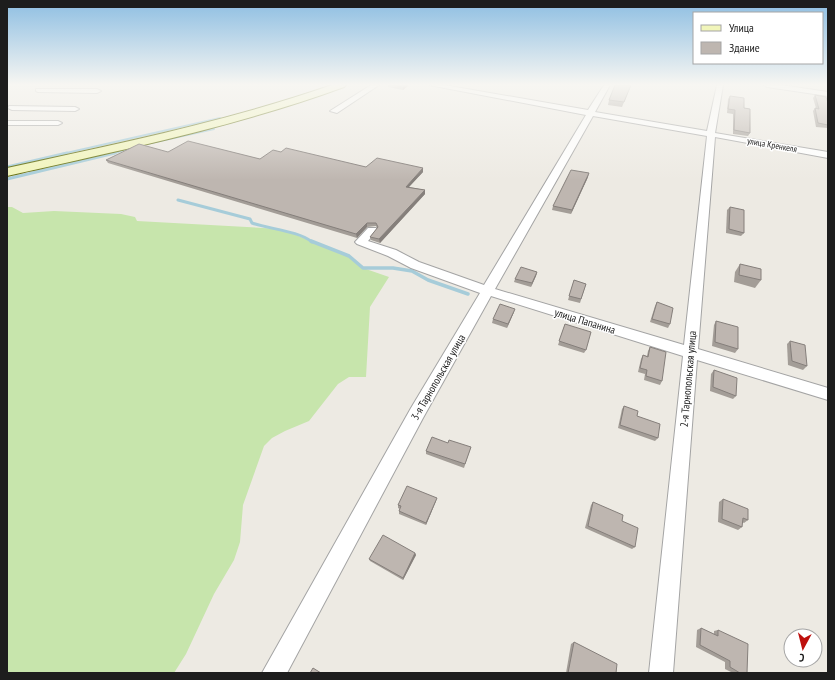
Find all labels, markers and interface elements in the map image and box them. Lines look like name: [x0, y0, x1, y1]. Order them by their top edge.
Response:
legend: [693, 12, 823, 64]
text: Улица: [729, 20, 754, 35]
text: Здание: [729, 40, 760, 55]
street label: улица Кренкеля: [746, 135, 798, 154]
street label: улица Папанина: [553, 305, 617, 337]
street label: 2-я Тарнопольская улица: [677, 330, 699, 428]
street label: 3-я Тарнопольская улица: [408, 332, 468, 422]
north arrow: [783, 628, 823, 668]
text: С: [798, 651, 805, 665]

